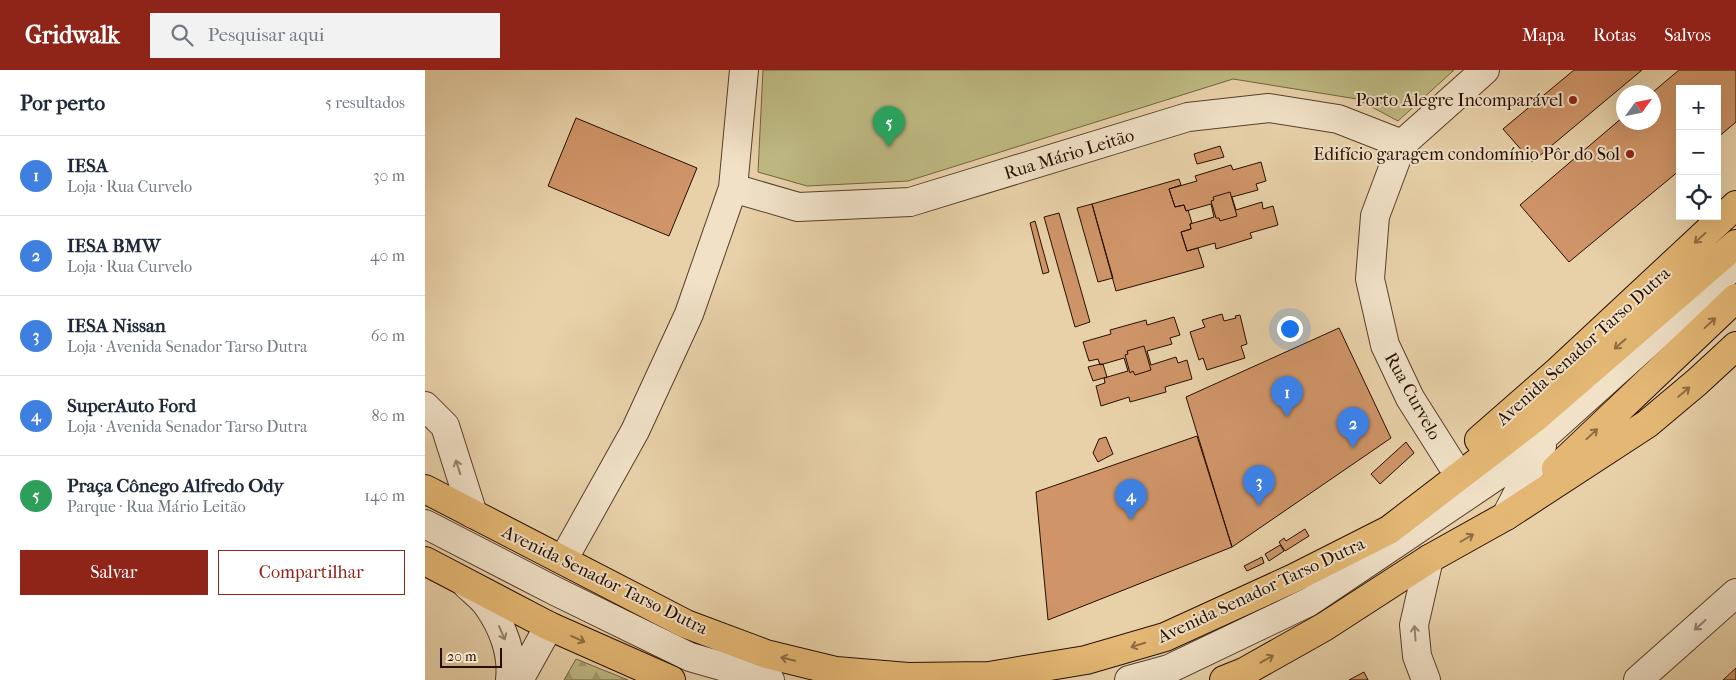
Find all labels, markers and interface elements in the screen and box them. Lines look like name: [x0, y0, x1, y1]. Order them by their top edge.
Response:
search box: [150, 13, 500, 58]
text: Gridwalk: [25, 21, 120, 49]
icon: search: [168, 21, 196, 49]
text: Pesquisar aqui: [208, 24, 324, 46]
text: Mapa: [1522, 25, 1565, 46]
text: Rotas: [1593, 25, 1636, 46]
text: Salvos: [1664, 25, 1711, 46]
north arrow: [1616, 85, 1661, 130]
map controls: [1676, 85, 1721, 220]
button: +: [1676, 85, 1721, 130]
place label: Porto Alegre Incomparável: [1355, 90, 1563, 111]
text: Por perto: [20, 91, 105, 115]
text: 5 resultados: [325, 93, 405, 112]
marker: Porto Alegre Incomparável: [1567, 94, 1579, 106]
pin: 5: [873, 106, 905, 147]
street label: Rua Mário Leitão: [1002, 125, 1137, 184]
button: −: [1676, 130, 1721, 175]
place label: Edifício garagem condomínio Pôr do Sol: [1313, 144, 1620, 165]
marker: Edifício garagem condomínio Pôr do Sol: [1624, 148, 1636, 160]
text: IESA: [67, 155, 108, 177]
text: 1: [33, 166, 39, 185]
text: 30 m: [373, 166, 405, 185]
button: locate: [1676, 175, 1721, 220]
text: Loja · Rua Curvelo: [67, 177, 192, 196]
one-way arrow: [1694, 232, 1707, 244]
text: IESA BMW: [67, 235, 161, 257]
text: 2: [32, 246, 40, 265]
text: 40 m: [370, 246, 405, 265]
text: Loja · Rua Curvelo: [67, 257, 192, 276]
street label: Avenida Senador Tarso Dutra: [1491, 262, 1675, 431]
text: IESA Nissan: [67, 315, 166, 337]
your location: [1277, 316, 1303, 342]
one-way arrow: [1704, 317, 1716, 329]
text: 3: [33, 326, 39, 345]
text: 60 m: [371, 326, 405, 345]
text: Loja · Avenida Senador Tarso Dutra: [67, 337, 307, 356]
one-way arrow: [1614, 339, 1627, 350]
street label: Rua Curvelo: [1380, 349, 1445, 444]
pin: 1: [1271, 376, 1303, 417]
one-way arrow: [1678, 387, 1691, 398]
text: SuperAuto Ford: [67, 395, 196, 417]
text: 4: [31, 406, 41, 425]
text: 80 m: [371, 406, 405, 425]
pin: 2: [1337, 407, 1369, 448]
text: Loja · Avenida Senador Tarso Dutra: [67, 417, 307, 436]
one-way arrow: [1585, 428, 1598, 440]
one-way arrow: [452, 460, 462, 476]
pin: 3: [1243, 465, 1275, 506]
text: Praça Cônego Alfredo Ody: [67, 475, 284, 497]
pin: 4: [1115, 479, 1147, 520]
text: 5: [33, 486, 39, 505]
text: 140 m: [364, 486, 405, 505]
text: Parque · Rua Mário Leitão: [67, 497, 246, 516]
street label: Avenida Senador Tarso Dutra: [498, 521, 712, 640]
one-way arrow: [1460, 532, 1474, 542]
street label: Avenida Senador Tarso Dutra: [1153, 533, 1369, 648]
button: Salvar: [20, 550, 208, 595]
button: Compartilhar: [218, 550, 405, 595]
one-way arrow: [1693, 619, 1706, 631]
one-way arrow: [498, 625, 508, 640]
one-way arrow: [1410, 625, 1420, 641]
one-way arrow: [570, 634, 585, 644]
one-way arrow: [1130, 640, 1146, 650]
scale bar: [440, 645, 503, 668]
text: 20 m: [447, 648, 477, 665]
one-way arrow: [1260, 653, 1274, 663]
one-way arrow: [780, 654, 796, 663]

